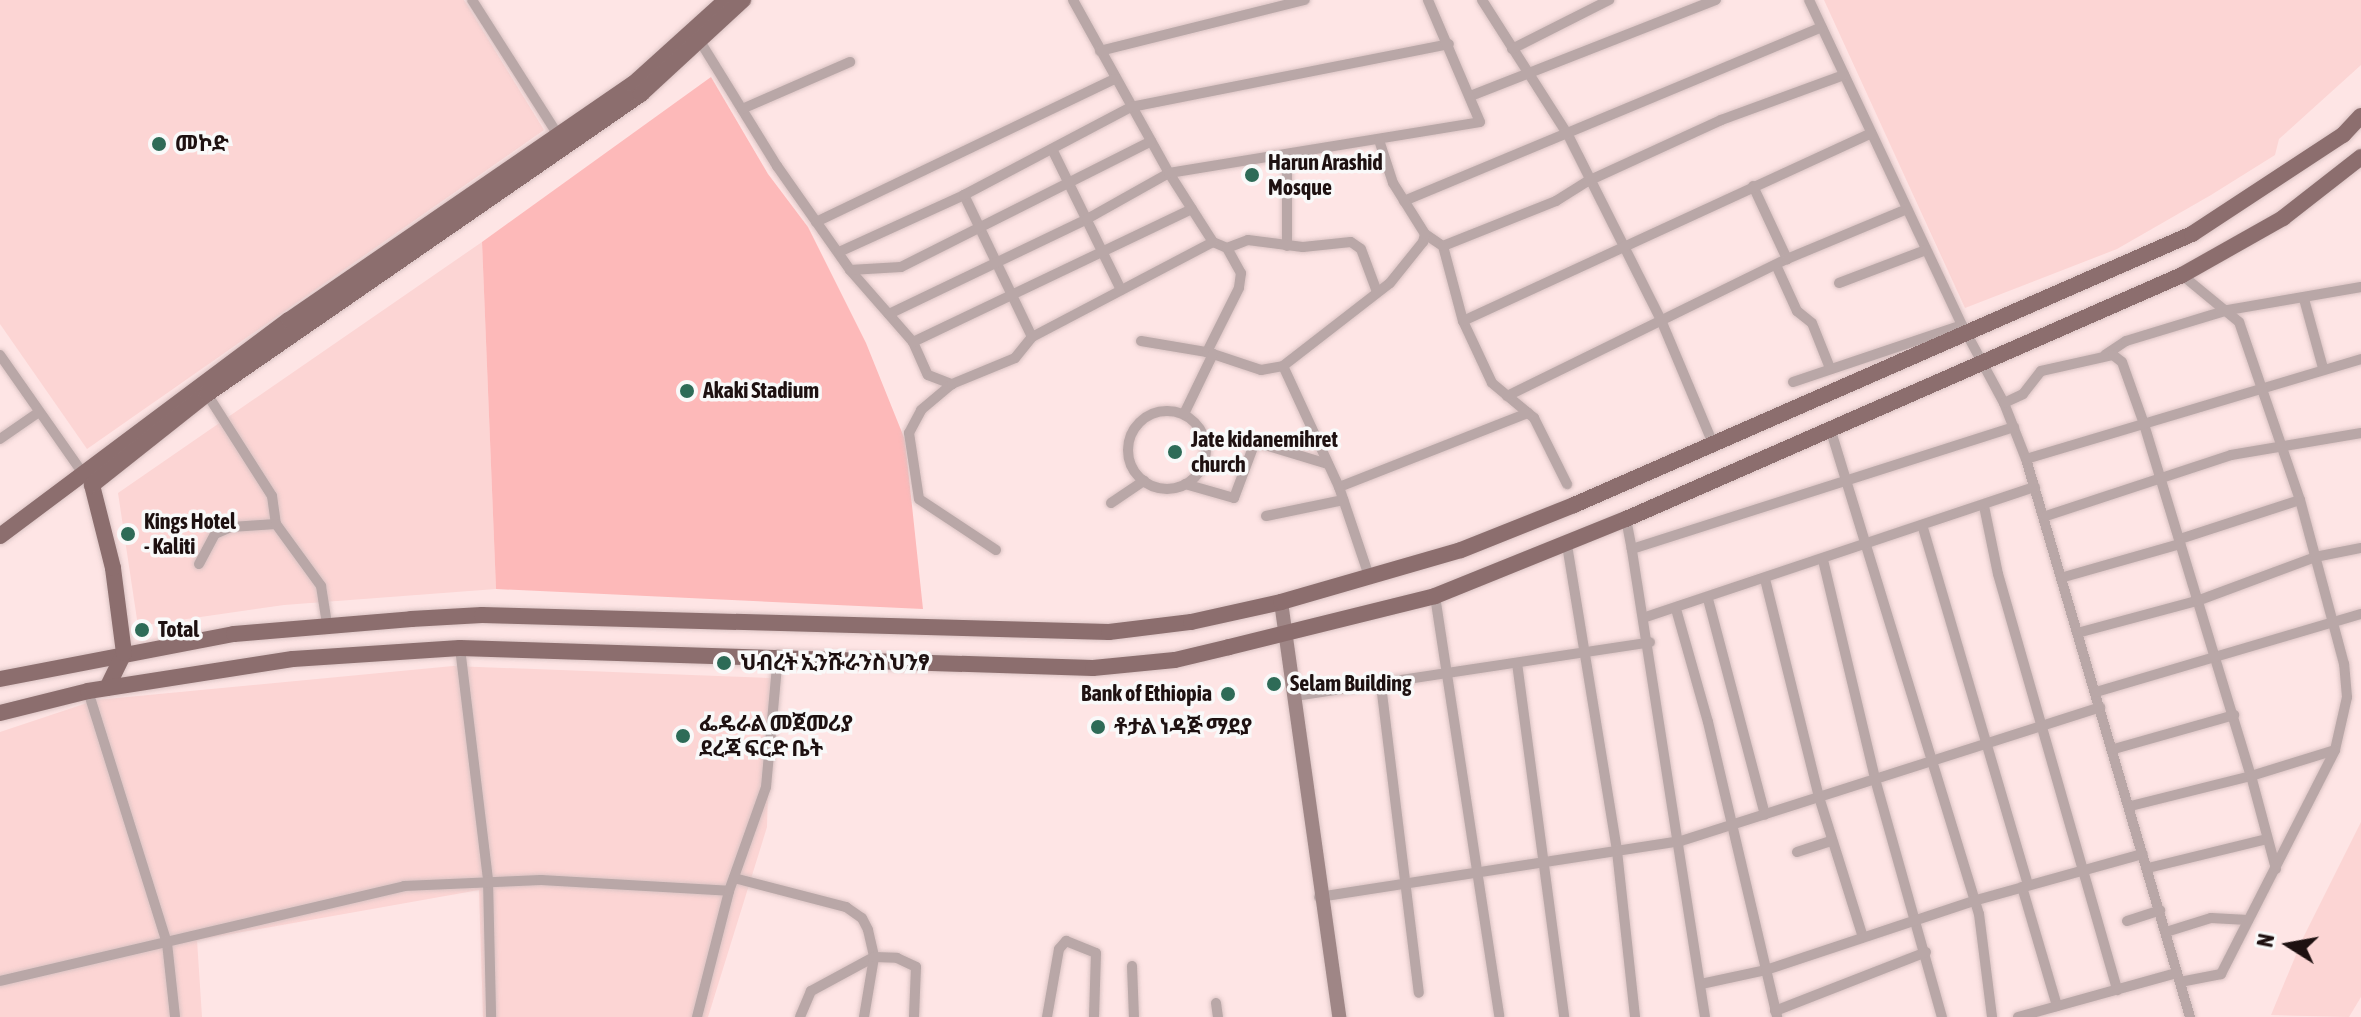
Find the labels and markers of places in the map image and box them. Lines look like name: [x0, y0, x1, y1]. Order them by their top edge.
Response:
place label: መኮድ: [175, 131, 229, 157]
marker: መኮድ: [150, 135, 168, 153]
place label: Harun Arashid Mosque: [1268, 149, 1383, 200]
marker: Harun Arashid Mosque: [1243, 166, 1261, 184]
place label: Akaki Stadium: [703, 378, 819, 404]
marker: Akaki Stadium: [678, 382, 696, 400]
place label: Jate kidanemihret church: [1191, 426, 1338, 478]
marker: Jate kidanemihret church: [1166, 443, 1184, 461]
place label: Kings Hotel - Kaliti: [144, 508, 236, 560]
marker: Kings Hotel - Kaliti: [119, 525, 137, 543]
place label: Total: [158, 617, 199, 643]
marker: Total: [133, 621, 151, 639]
place label: ህብረት ኢንሹራንስ ህንፃ: [740, 650, 930, 676]
marker: ህብረት ኢንሹራንስ ህንፃ: [715, 654, 733, 672]
place label: Selam Building: [1290, 671, 1411, 697]
marker: Selam Building: [1265, 675, 1283, 693]
place label: Bank of Ethiopia: [1081, 681, 1212, 707]
marker: Bank of Ethiopia: [1219, 685, 1237, 703]
place label: ፌዴራል መጀመሪያ ደረጃ ፍርድ ቤት: [699, 710, 853, 762]
place label: ቶታል ነዳጅ ማደያ: [1114, 714, 1252, 740]
marker: ቶታል ነዳጅ ማደያ: [1089, 718, 1107, 736]
marker: ፌዴራል መጀመሪያ ደረጃ ፍርድ ቤት: [674, 727, 692, 745]

